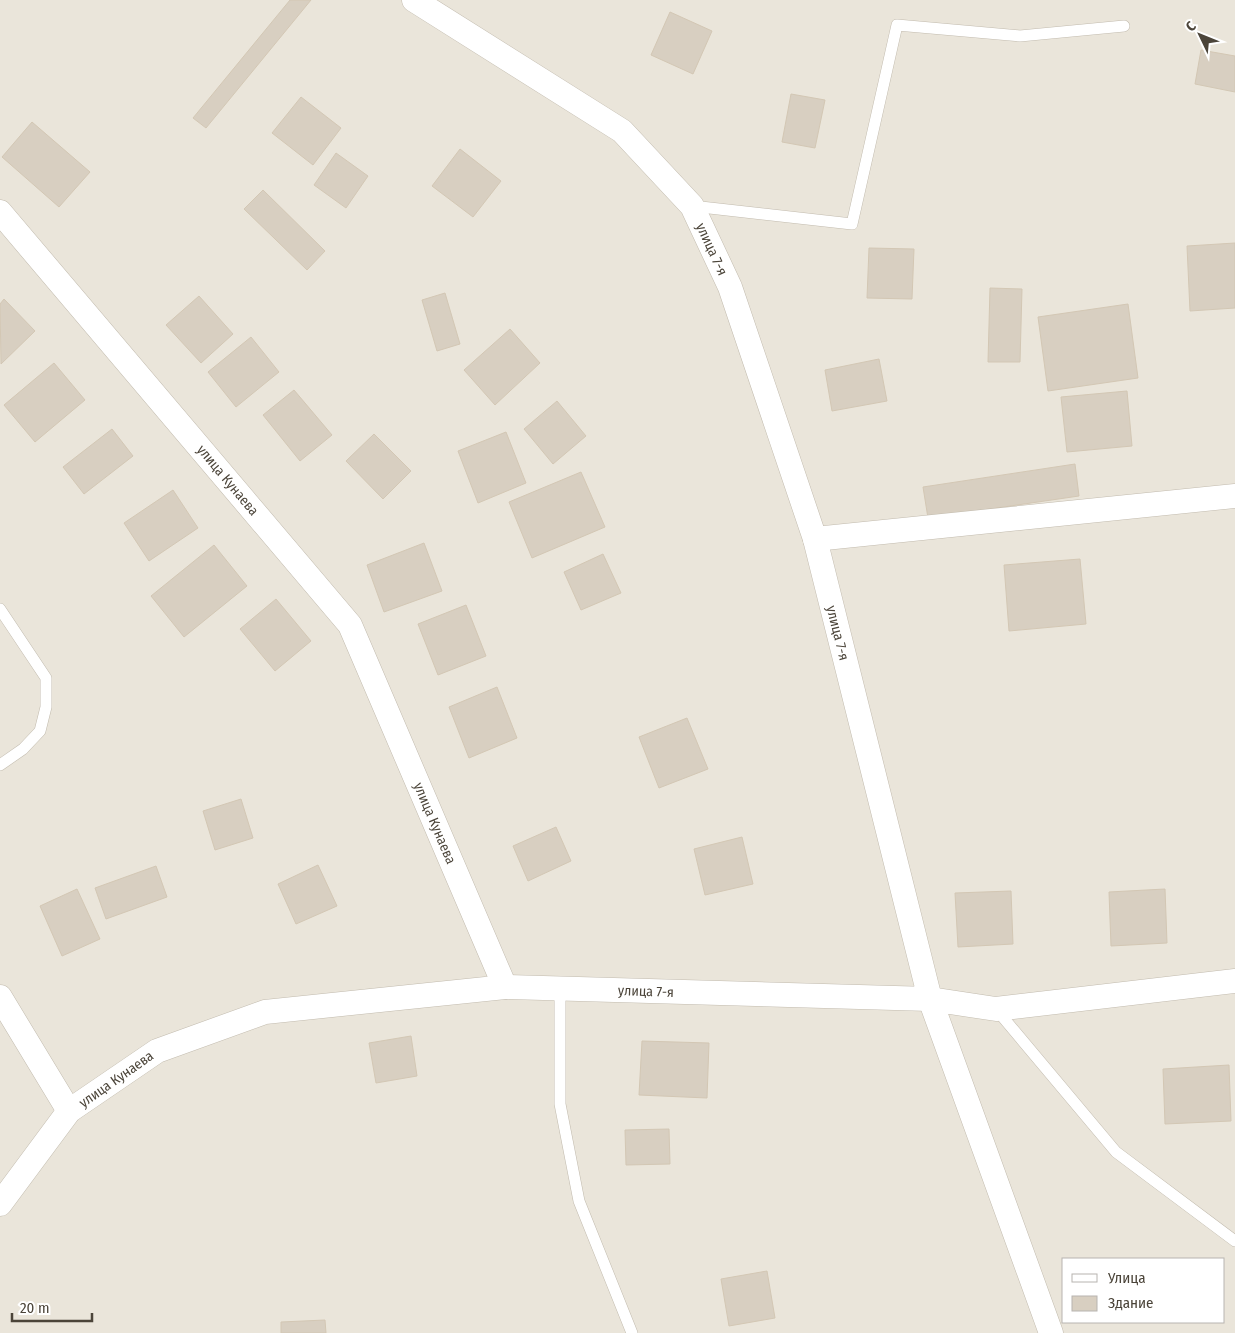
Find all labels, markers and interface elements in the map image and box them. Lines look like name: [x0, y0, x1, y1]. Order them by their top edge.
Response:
north arrow: [1175, 10, 1225, 60]
text: С: [1182, 18, 1200, 35]
street label: улица 7-я: [692, 220, 731, 278]
street label: улица Кунаева: [193, 442, 262, 519]
street label: улица 7-я: [822, 604, 853, 662]
street label: улица Кунаева: [410, 780, 459, 867]
street label: улица 7-я: [618, 982, 674, 1001]
street label: улица Кунаева: [76, 1047, 157, 1111]
legend: [1062, 1258, 1225, 1323]
text: Улица: [1107, 1269, 1146, 1287]
scale bar: [12, 1290, 92, 1322]
text: Здание: [1108, 1294, 1154, 1312]
text: 20 m: [20, 1299, 50, 1317]

